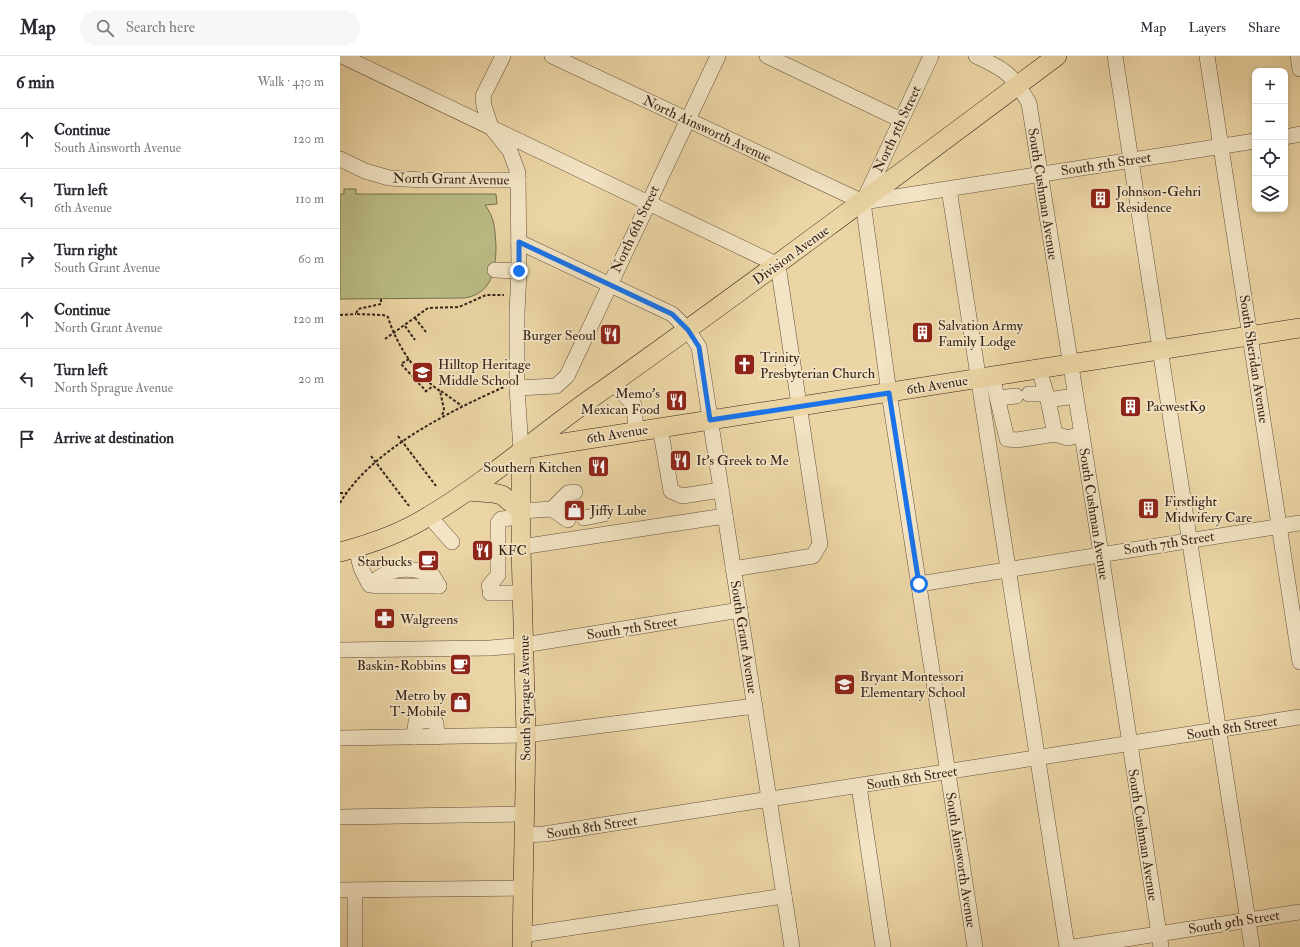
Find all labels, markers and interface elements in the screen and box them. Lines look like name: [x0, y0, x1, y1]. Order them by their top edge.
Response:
search box: [80, 10, 360, 46]
text: Map: [20, 16, 56, 40]
icon: search: [94, 17, 116, 39]
text: Search here: [126, 18, 195, 37]
text: Map: [1140, 19, 1166, 36]
text: Layers: [1188, 19, 1226, 36]
text: Share: [1248, 19, 1280, 36]
map controls: [1252, 68, 1288, 212]
button: +: [1252, 68, 1288, 104]
text: 6 min: [16, 72, 55, 93]
text: Walk · 430 m: [258, 74, 324, 90]
street label: North 5th Street: [869, 83, 925, 175]
street label: North Ainsworth Avenue: [640, 92, 774, 166]
button: −: [1252, 104, 1288, 140]
text: Continue: [54, 121, 110, 140]
street label: South Cushman Avenue: [1024, 127, 1062, 261]
icon: ahead: [16, 128, 38, 150]
text: 120 m: [293, 131, 324, 147]
text: South Ainsworth Avenue: [54, 140, 181, 156]
button: locate: [1252, 140, 1288, 176]
street label: South 5th Street: [1060, 148, 1153, 180]
street label: North Grant Avenue: [392, 169, 510, 189]
button: layers: [1252, 176, 1288, 212]
text: Turn left: [54, 181, 108, 200]
street label: North 6th Street: [607, 182, 663, 275]
place label: Johnson-Gehri Residence: [1115, 183, 1201, 216]
building icon: Johnson-Gehri Residence: [1088, 186, 1114, 212]
icon: left: [16, 188, 38, 210]
text: 110 m: [295, 191, 324, 207]
text: 6th Avenue: [54, 200, 112, 216]
street label: Division Avenue: [749, 221, 833, 289]
text: Turn right: [54, 241, 117, 260]
icon: right: [16, 248, 38, 270]
text: 60 m: [298, 251, 324, 267]
text: South Grant Avenue: [54, 260, 160, 276]
route end: [510, 262, 528, 280]
street label: South Sheridan Avenue: [1235, 294, 1273, 425]
text: Continue: [54, 301, 110, 320]
icon: ahead: [16, 308, 38, 330]
text: 120 m: [293, 311, 324, 327]
place label: Salvation Army Family Lodge: [938, 317, 1024, 351]
text: North Grant Avenue: [54, 320, 163, 336]
building icon: Salvation Army Family Lodge: [910, 320, 936, 346]
restaurant icon: Burger Seoul: [598, 322, 624, 348]
place label: Burger Seoul: [522, 327, 596, 344]
place label: Trinity Presbyterian Church: [760, 349, 876, 383]
church icon: Trinity Presbyterian Church: [732, 352, 758, 378]
place label: Hilltop Heritage Middle School: [438, 356, 531, 389]
school or university icon: Hilltop Heritage Middle School: [410, 359, 436, 385]
text: Turn left: [54, 361, 108, 380]
icon: left: [16, 368, 38, 390]
text: 20 m: [298, 371, 324, 387]
street label: 6th Avenue: [905, 372, 969, 398]
text: North Sprague Avenue: [54, 380, 173, 396]
place label: Memo's Mexican Food: [581, 385, 660, 418]
restaurant icon: Memo's Mexican Food: [663, 388, 689, 414]
building icon: PacwestK9: [1118, 393, 1144, 419]
place label: PacwestK9: [1146, 398, 1206, 415]
street label: 6th Avenue: [585, 421, 649, 447]
icon: arrive: [16, 428, 38, 450]
text: Arrive at destination: [54, 429, 174, 448]
restaurant icon: It's Greek to Me: [668, 447, 694, 473]
street label: South Cushman Avenue: [1075, 447, 1113, 581]
place label: It's Greek to Me: [696, 452, 789, 469]
restaurant icon: Southern Kitchen: [585, 454, 611, 480]
place label: Southern Kitchen: [483, 459, 582, 476]
place label: Firstlight Midwifery Care: [1164, 493, 1252, 527]
building icon: Firstlight Midwifery Care: [1135, 496, 1161, 522]
shop icon: Jiffy Lube: [562, 497, 588, 523]
place label: Jiffy Lube: [589, 502, 647, 520]
street label: South 7th Street: [1122, 527, 1216, 559]
restaurant icon: KFC: [470, 537, 496, 563]
place label: KFC: [498, 542, 527, 559]
cafe icon: Starbucks: [415, 548, 441, 574]
place label: Starbucks: [358, 553, 412, 570]
route start: [910, 575, 928, 593]
street label: South Grant Avenue: [727, 579, 761, 695]
pharmacy icon: Walgreens: [372, 606, 398, 632]
place label: Walgreens: [399, 611, 458, 628]
street label: South 7th Street: [585, 612, 679, 644]
street label: South Sprague Avenue: [515, 635, 536, 761]
cafe icon: Baskin-Robbins: [448, 652, 474, 678]
place label: Baskin-Robbins: [357, 657, 446, 674]
place label: Bryant Montessori Elementary School: [860, 668, 966, 702]
school or university icon: Bryant Montessori Elementary School: [831, 671, 857, 697]
place label: Metro by T-Mobile: [390, 687, 447, 720]
shop icon: Metro by T-Mobile: [448, 690, 474, 716]
street label: South 8th Street: [1185, 712, 1279, 744]
street label: South 8th Street: [865, 762, 959, 794]
street label: South Cushman Avenue: [1124, 768, 1162, 902]
street label: South Ainsworth Avenue: [942, 791, 980, 929]
street label: South 8th Street: [545, 811, 639, 843]
street label: South 9th Street: [1187, 906, 1281, 938]

